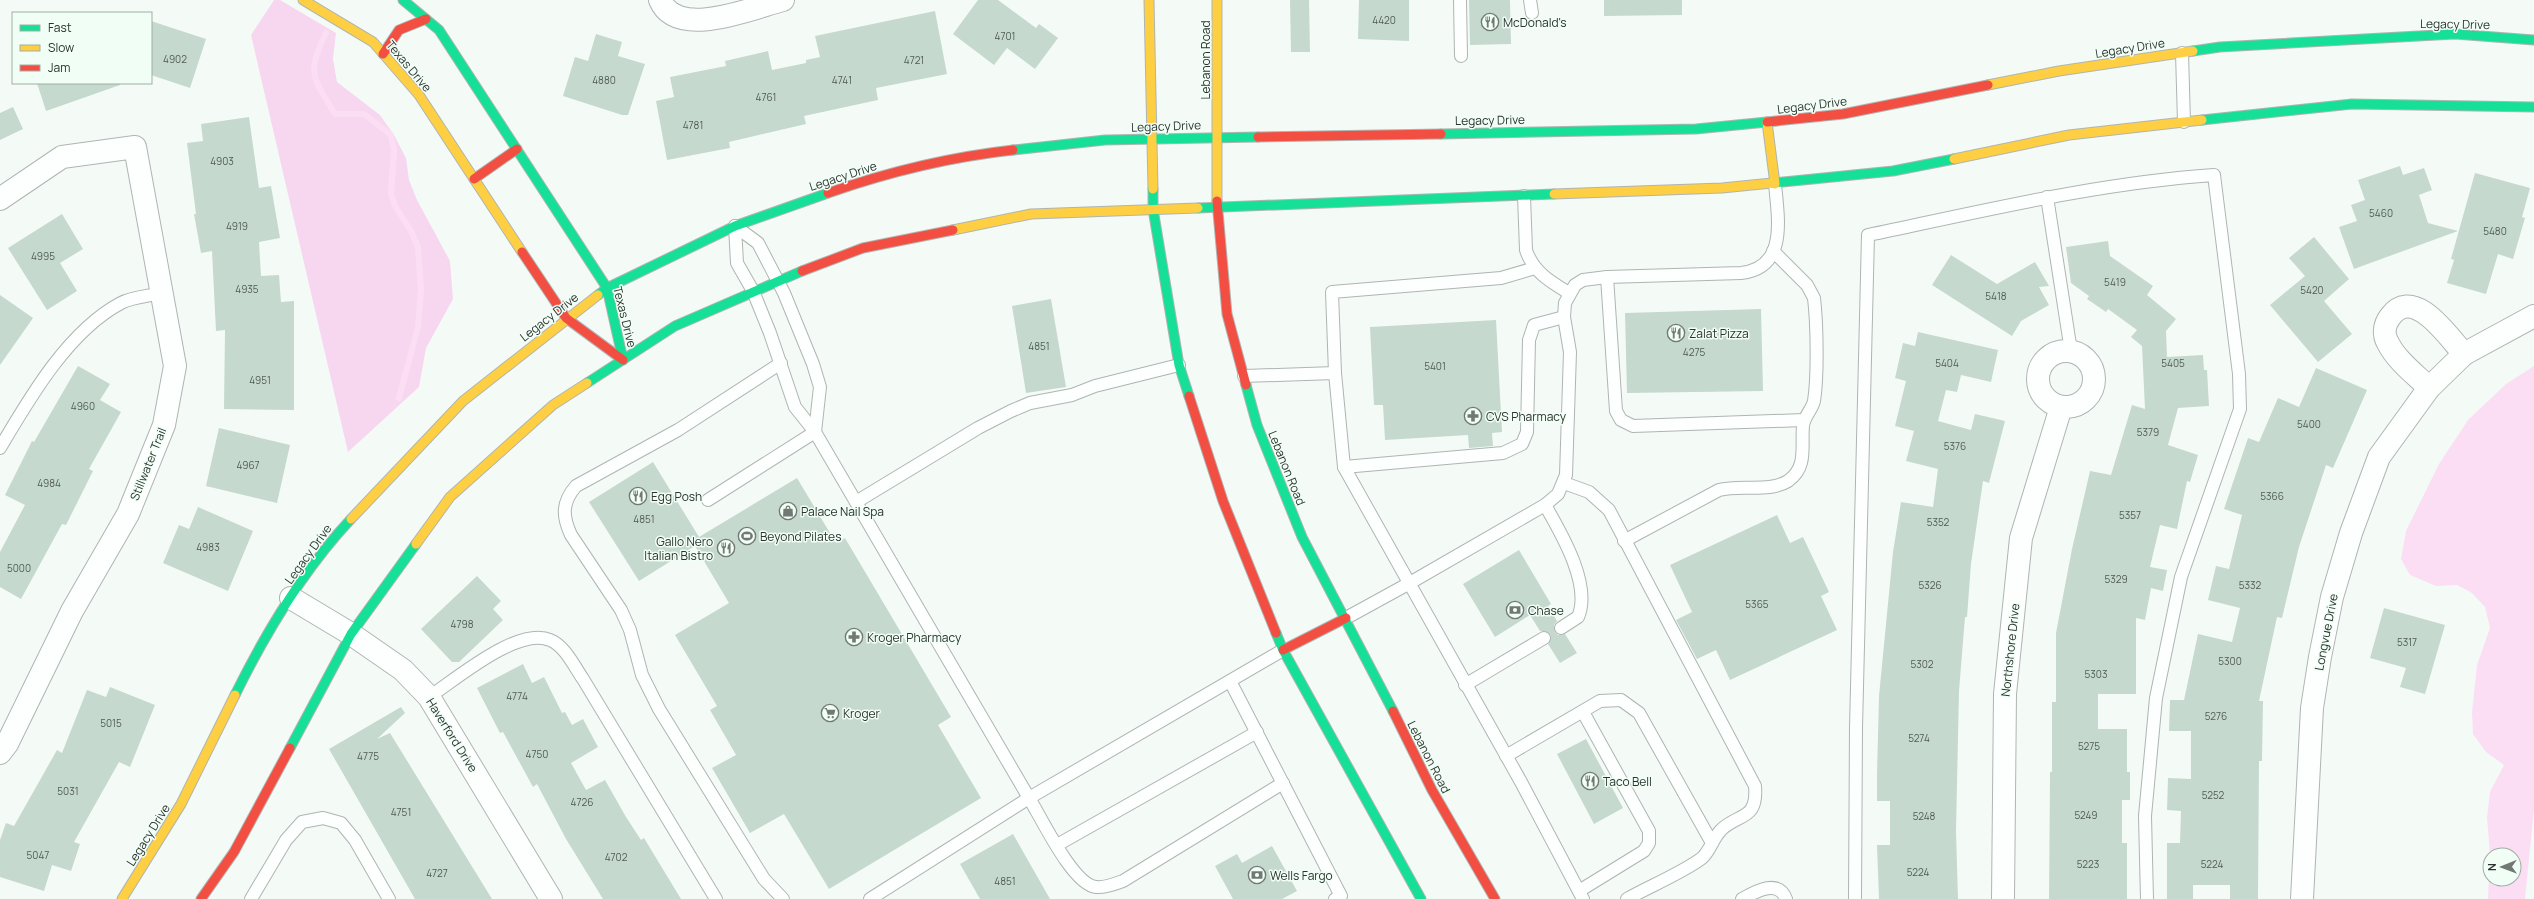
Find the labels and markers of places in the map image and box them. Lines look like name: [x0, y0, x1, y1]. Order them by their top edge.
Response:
restaurant icon: McDonald's: [1480, 12, 1500, 32]
place label: McDonald's: [1503, 14, 1567, 31]
restaurant icon: Zalat Pizza: [1666, 323, 1686, 343]
place label: Zalat Pizza: [1689, 325, 1749, 342]
pharmacy icon: CVS Pharmacy: [1463, 406, 1483, 426]
place label: CVS Pharmacy: [1486, 408, 1567, 425]
restaurant icon: Egg Posh: [628, 486, 648, 506]
place label: Egg Posh: [651, 488, 702, 505]
shop icon: Palace Nail Spa: [778, 501, 798, 521]
place label: Palace Nail Spa: [801, 503, 884, 520]
sports icon: Beyond Pilates: [737, 526, 757, 546]
place label: Beyond Pilates: [760, 528, 841, 545]
place label: Gallo Nero Italian Bistro: [644, 533, 713, 564]
restaurant icon: Gallo Nero Italian Bistro: [716, 538, 736, 558]
bank icon: Chase: [1505, 600, 1525, 620]
place label: Chase: [1528, 602, 1564, 619]
pharmacy icon: Kroger Pharmacy: [844, 627, 864, 647]
place label: Kroger Pharmacy: [867, 629, 962, 646]
supermarket icon: Kroger: [820, 703, 840, 723]
place label: Kroger: [843, 705, 881, 722]
restaurant icon: Taco Bell: [1580, 771, 1600, 791]
place label: Taco Bell: [1603, 773, 1652, 790]
bank icon: Wells Fargo: [1247, 865, 1267, 885]
place label: Wells Fargo: [1270, 867, 1333, 884]

